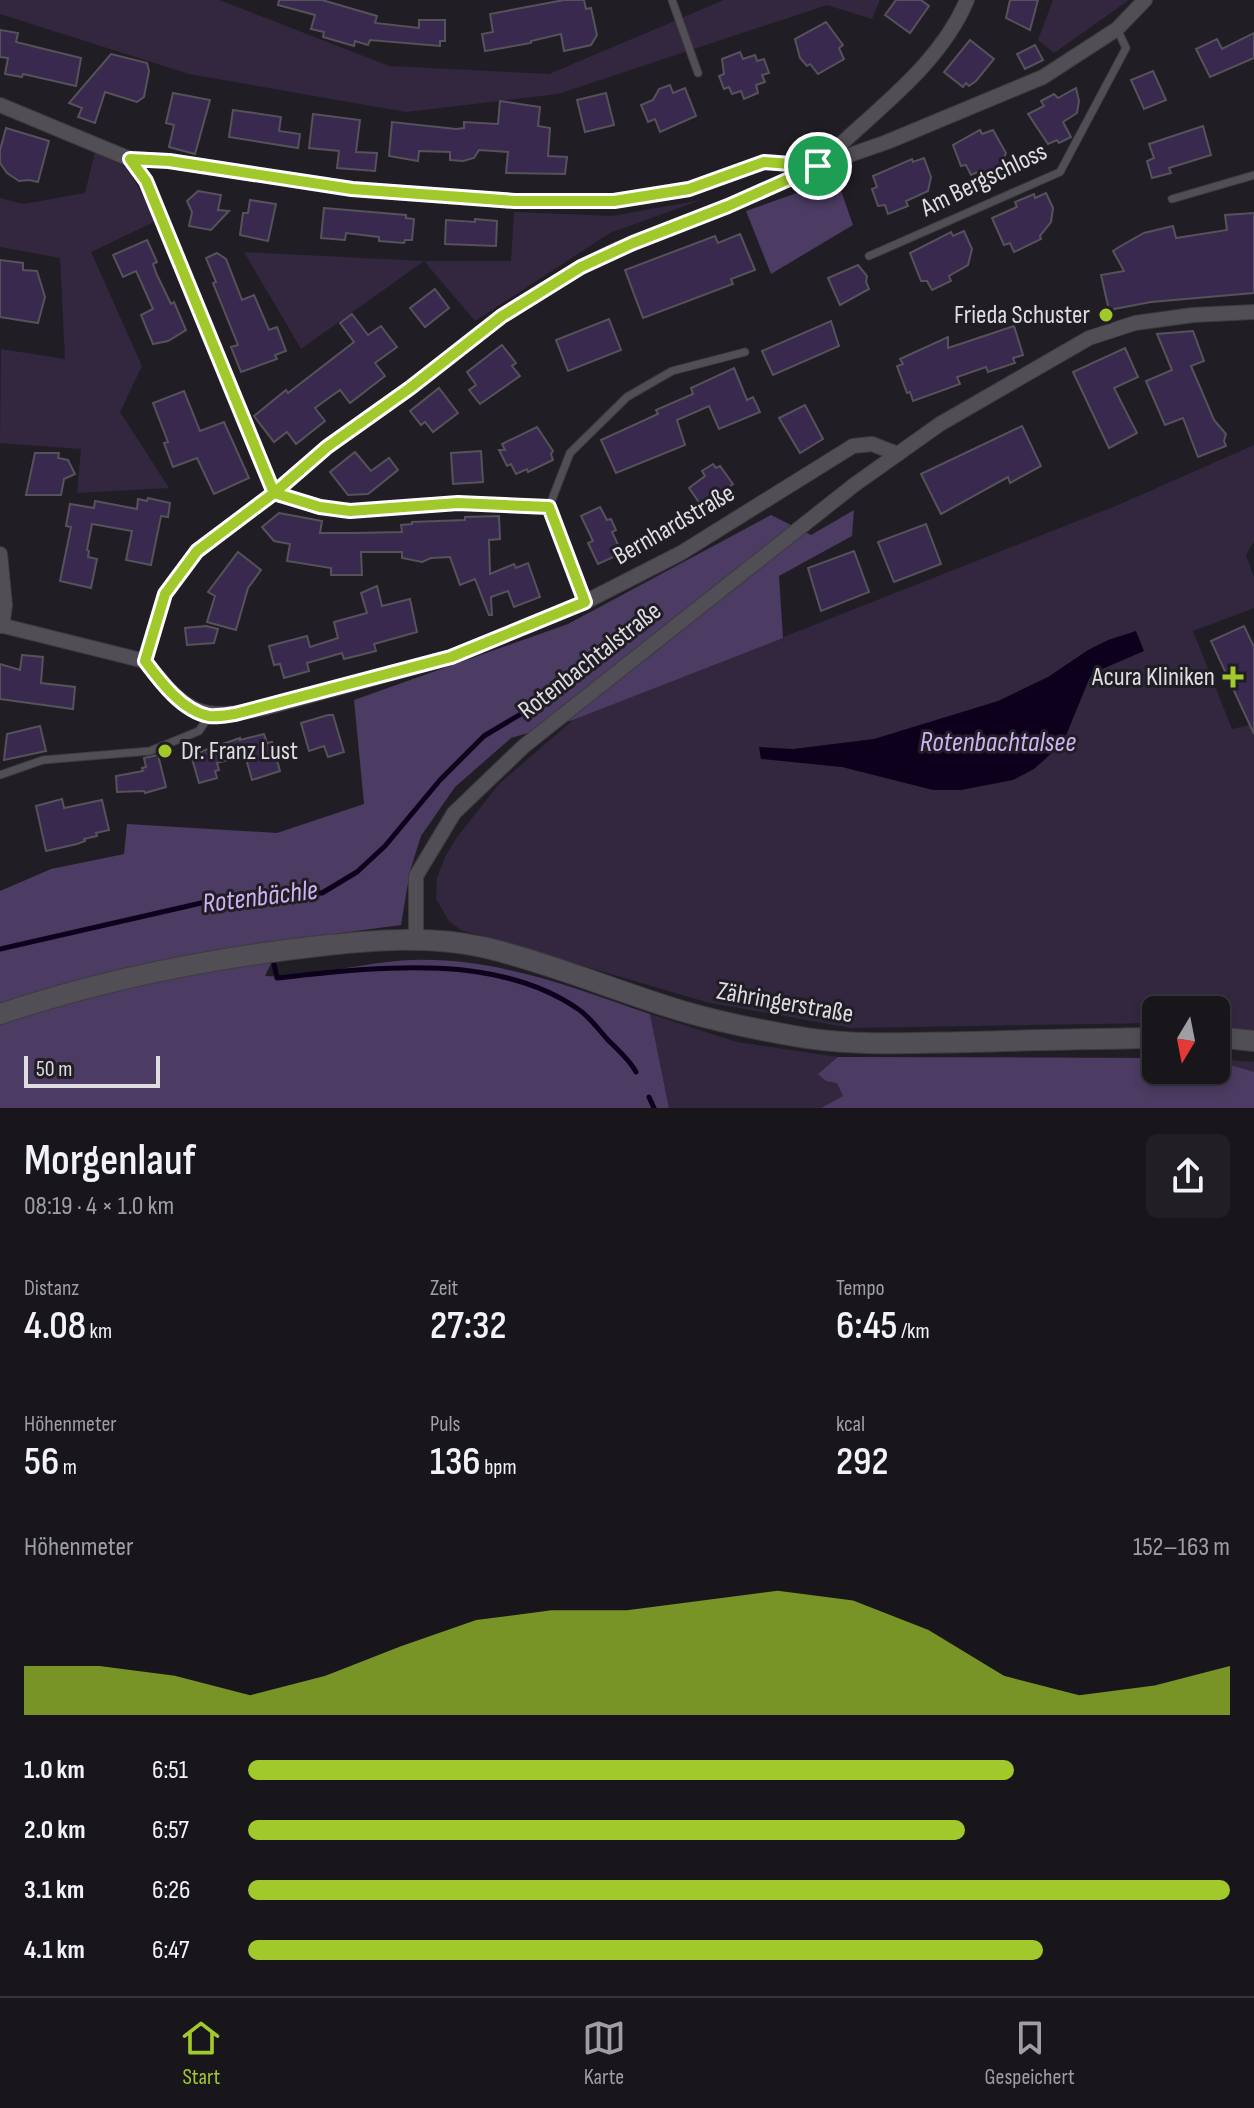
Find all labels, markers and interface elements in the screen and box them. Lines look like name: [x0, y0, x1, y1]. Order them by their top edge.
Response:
pin: [784, 132, 852, 200]
street label: Am Bergschloss: [915, 136, 1052, 224]
icon: arrive: [796, 144, 840, 188]
place label: Frieda Schuster: [954, 300, 1091, 331]
marker: Frieda Schuster: [1097, 306, 1115, 324]
street label: Bernhardstraße: [608, 478, 740, 572]
street label: Rotenbachtalstraße: [512, 596, 668, 726]
place label: Acura Kliniken: [1091, 662, 1215, 693]
marker: Acura Kliniken: [1222, 666, 1244, 688]
water label: Rotenbachtalsee: [920, 726, 1076, 759]
place label: Dr. Franz Lust: [181, 736, 298, 767]
marker: Dr. Franz Lust: [156, 742, 174, 760]
water label: Rotenbächle: [200, 874, 320, 920]
street label: Zähringerstraße: [714, 976, 856, 1030]
north arrow: [1142, 996, 1230, 1084]
map controls: [1142, 996, 1230, 1084]
scale bar: [24, 1052, 160, 1088]
text: 50 m: [36, 1056, 72, 1083]
text: Morgenlauf: [24, 1134, 196, 1187]
button: share: [1146, 1134, 1230, 1218]
text: 08:19 · 4 × 1.0 km: [24, 1191, 174, 1222]
text: Distanz: [24, 1275, 79, 1302]
text: Zeit: [430, 1275, 458, 1302]
text: Tempo: [836, 1275, 885, 1302]
text: 4.08: [24, 1302, 86, 1350]
text: 27:32: [430, 1302, 507, 1350]
text: 6:45: [836, 1302, 897, 1350]
text: km: [86, 1318, 112, 1345]
text: /km: [897, 1318, 930, 1345]
text: Höhenmeter: [24, 1411, 117, 1438]
text: Puls: [430, 1411, 460, 1438]
text: kcal: [836, 1411, 865, 1438]
text: 56: [24, 1438, 59, 1486]
text: 136: [430, 1438, 481, 1486]
text: 292: [836, 1438, 889, 1486]
text: m: [59, 1454, 77, 1481]
text: bpm: [481, 1454, 517, 1481]
text: Höhenmeter: [24, 1532, 133, 1563]
text: 152–163 m: [1133, 1532, 1230, 1563]
text: 1.0 km: [24, 1755, 85, 1786]
text: 6:51: [152, 1755, 188, 1786]
text: 2.0 km: [24, 1815, 85, 1846]
text: 6:57: [152, 1815, 189, 1846]
text: 3.1 km: [24, 1875, 84, 1906]
text: 6:26: [152, 1875, 190, 1906]
text: 4.1 km: [24, 1935, 85, 1966]
text: 6:47: [152, 1935, 189, 1966]
tab: Start: [179, 2016, 223, 2091]
tab: Karte: [582, 2016, 626, 2091]
tab: Gespeichert: [985, 2016, 1075, 2091]

